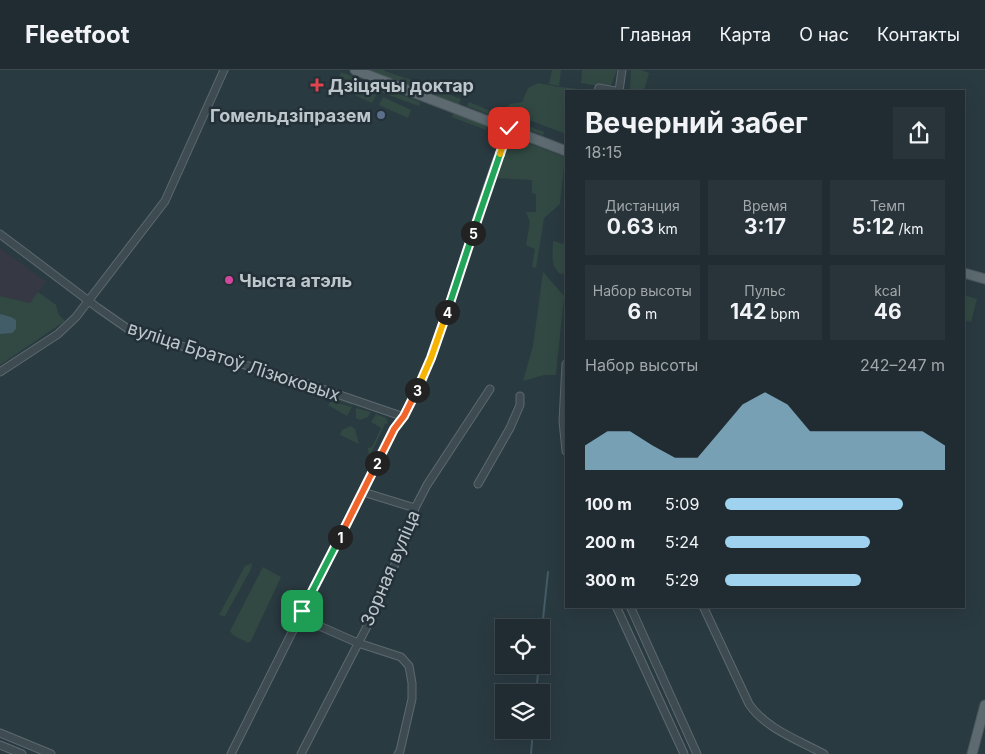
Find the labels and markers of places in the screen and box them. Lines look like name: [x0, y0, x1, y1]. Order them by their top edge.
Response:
place label: Дзіцячы доктар: [328, 75, 474, 96]
marker: Дзіцячы доктар: [310, 78, 324, 92]
place label: Гомельдзіпразем: [210, 105, 371, 126]
pin: [488, 107, 530, 149]
marker: Гомельдзіпразем: [375, 109, 387, 121]
pin: 5: [460, 220, 486, 246]
place label: Чыста атэль: [239, 270, 352, 291]
marker: Чыста атэль: [223, 274, 235, 286]
pin: 4: [434, 300, 460, 324]
pin: 3: [404, 378, 430, 402]
pin: 2: [364, 450, 390, 476]
pin: 1: [328, 524, 352, 550]
pin: [281, 590, 323, 632]

